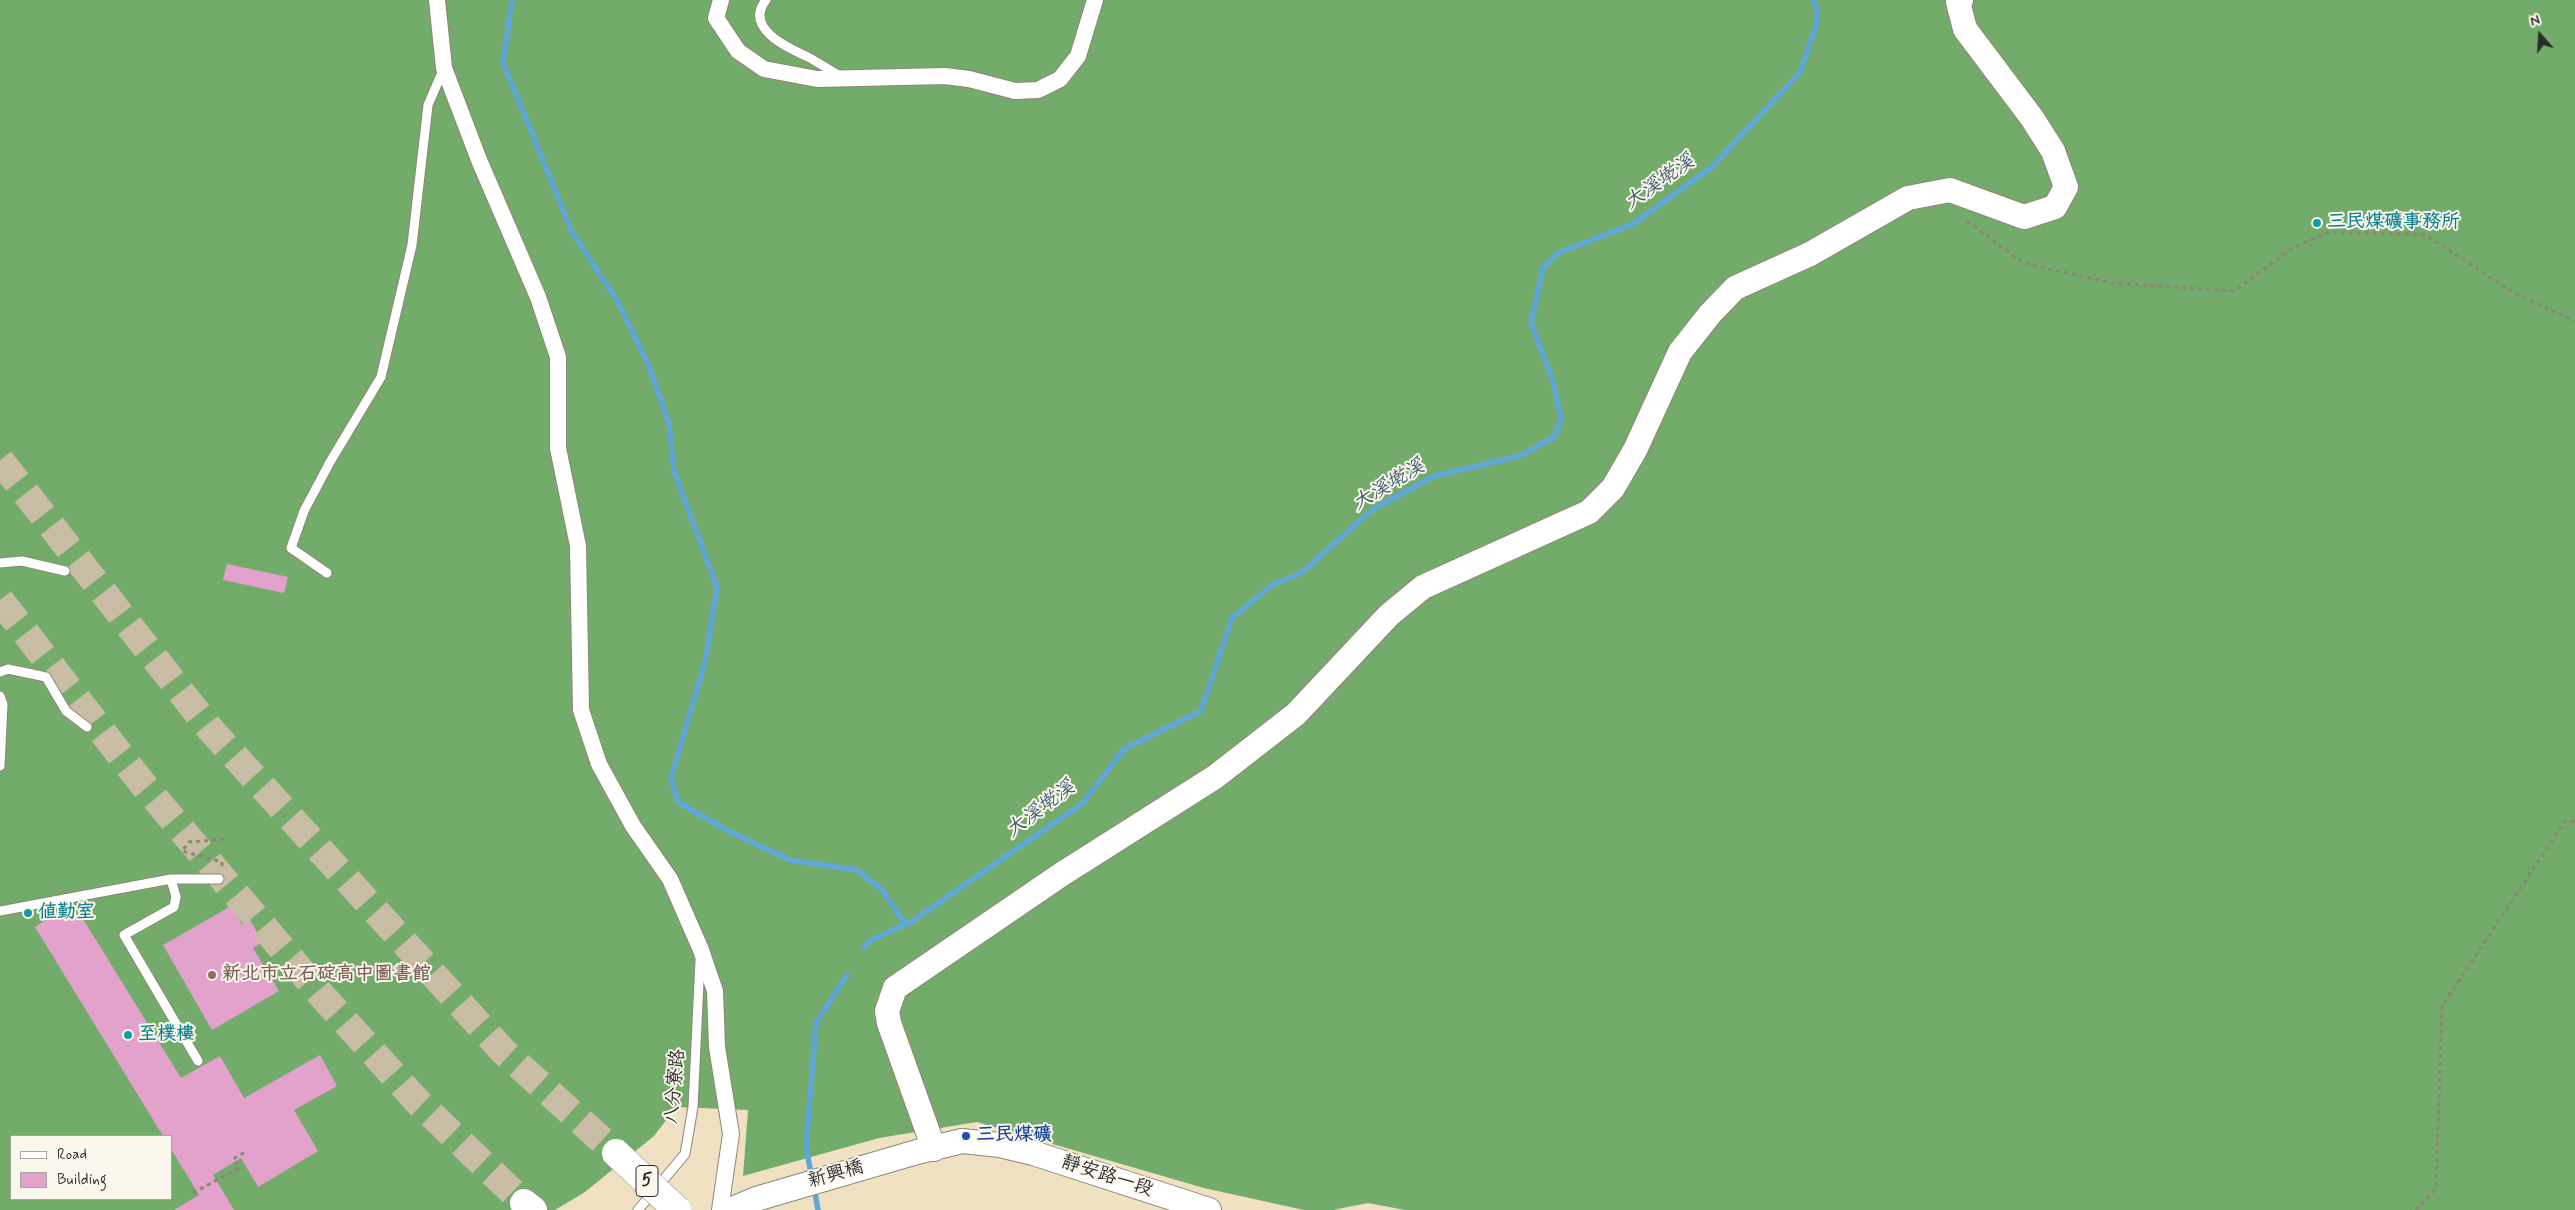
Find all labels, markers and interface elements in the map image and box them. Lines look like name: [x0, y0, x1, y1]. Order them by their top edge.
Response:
north arrow: [2515, 10, 2565, 60]
text: N: [2528, 11, 2542, 31]
water label: 大溪墘溪: [1620, 150, 1700, 216]
place label: 三民煤礦事務所: [2327, 212, 2460, 234]
marker: 三民煤礦事務所: [2311, 217, 2323, 229]
water label: 大溪墘溪: [1349, 455, 1429, 517]
water label: 大溪墘溪: [1002, 776, 1080, 844]
place label: 值勤室: [38, 902, 95, 924]
marker: 值勤室: [22, 907, 34, 919]
place label: 新北市立石碇高中圖書館: [222, 964, 431, 986]
marker: 新北市立石碇高中圖書館: [206, 969, 218, 981]
place label: 至樸樓: [138, 1024, 195, 1046]
marker: 至樸樓: [122, 1029, 134, 1041]
street label: 八分寮路: [661, 1048, 691, 1126]
place label: 三民煤礦: [976, 1125, 1052, 1147]
marker: 三民煤礦: [960, 1130, 972, 1142]
legend: [10, 1135, 172, 1200]
text: Road: [57, 1145, 87, 1165]
street label: 靜安路一段: [1058, 1151, 1156, 1203]
street label: 新興橋: [805, 1156, 867, 1194]
road number: 5: [636, 1166, 658, 1196]
text: Building: [57, 1170, 107, 1190]

